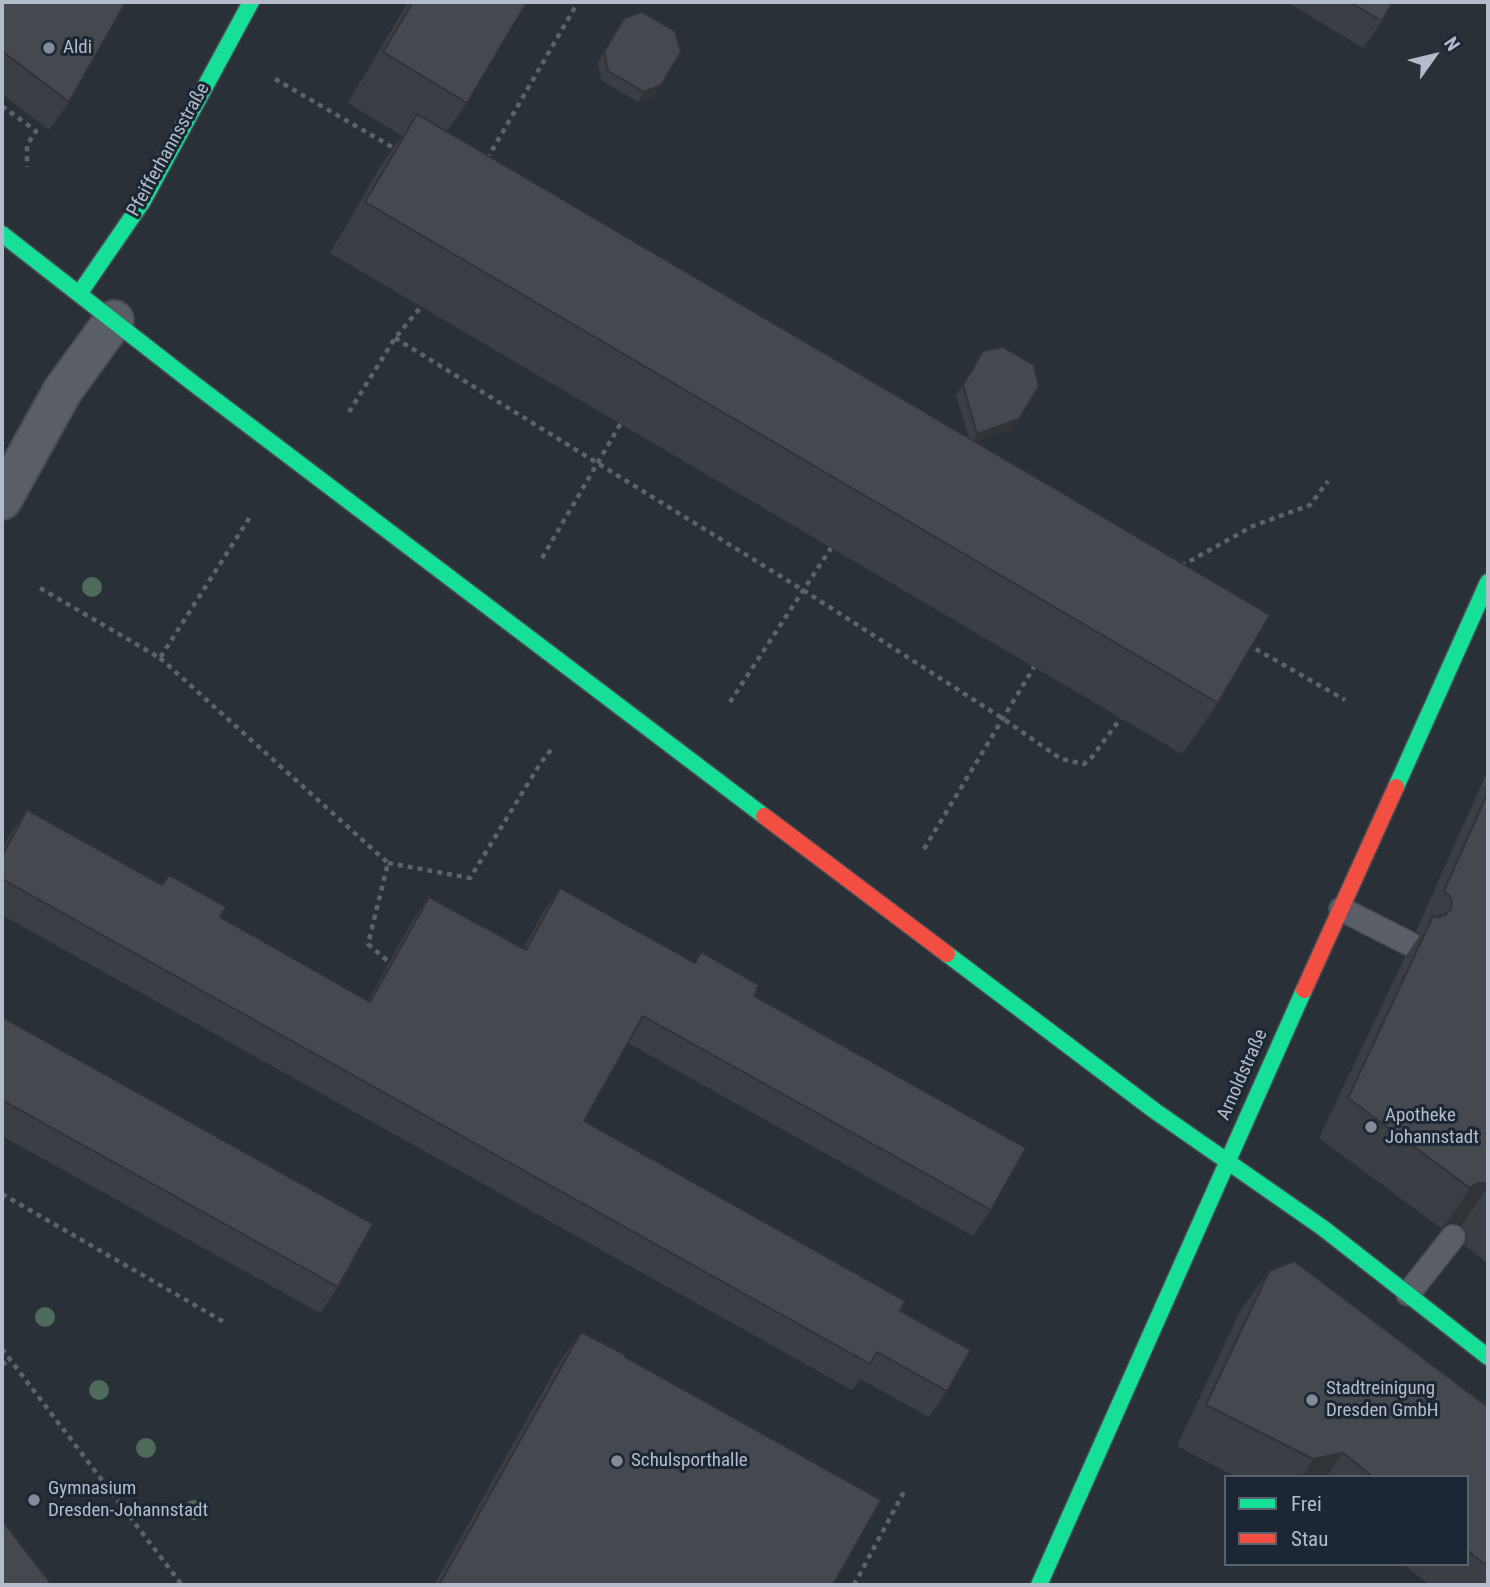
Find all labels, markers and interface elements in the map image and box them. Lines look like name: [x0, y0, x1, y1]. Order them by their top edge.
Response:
north arrow: [1399, 21, 1469, 91]
text: N: [1439, 33, 1465, 55]
place label: Aldi: [63, 37, 92, 59]
marker: Aldi: [41, 40, 57, 56]
street label: Pfeifferhannsstraße: [123, 79, 215, 221]
street label: Arnoldstraße: [1213, 1026, 1273, 1124]
place label: Apotheke Johannstadt: [1385, 1105, 1479, 1149]
marker: Apotheke Johannstadt: [1363, 1119, 1379, 1135]
place label: Stadtreinigung Dresden GmbH: [1326, 1378, 1439, 1422]
marker: Stadtreinigung Dresden GmbH: [1304, 1392, 1320, 1408]
place label: Schulsporthalle: [631, 1450, 748, 1472]
marker: Schulsporthalle: [609, 1453, 625, 1469]
legend: [1224, 1475, 1469, 1566]
place label: Gymnasium Dresden-Johannstadt: [48, 1478, 208, 1522]
marker: Gymnasium Dresden-Johannstadt: [26, 1492, 42, 1508]
text: Frei: [1291, 1492, 1322, 1516]
text: Stau: [1291, 1527, 1328, 1551]

